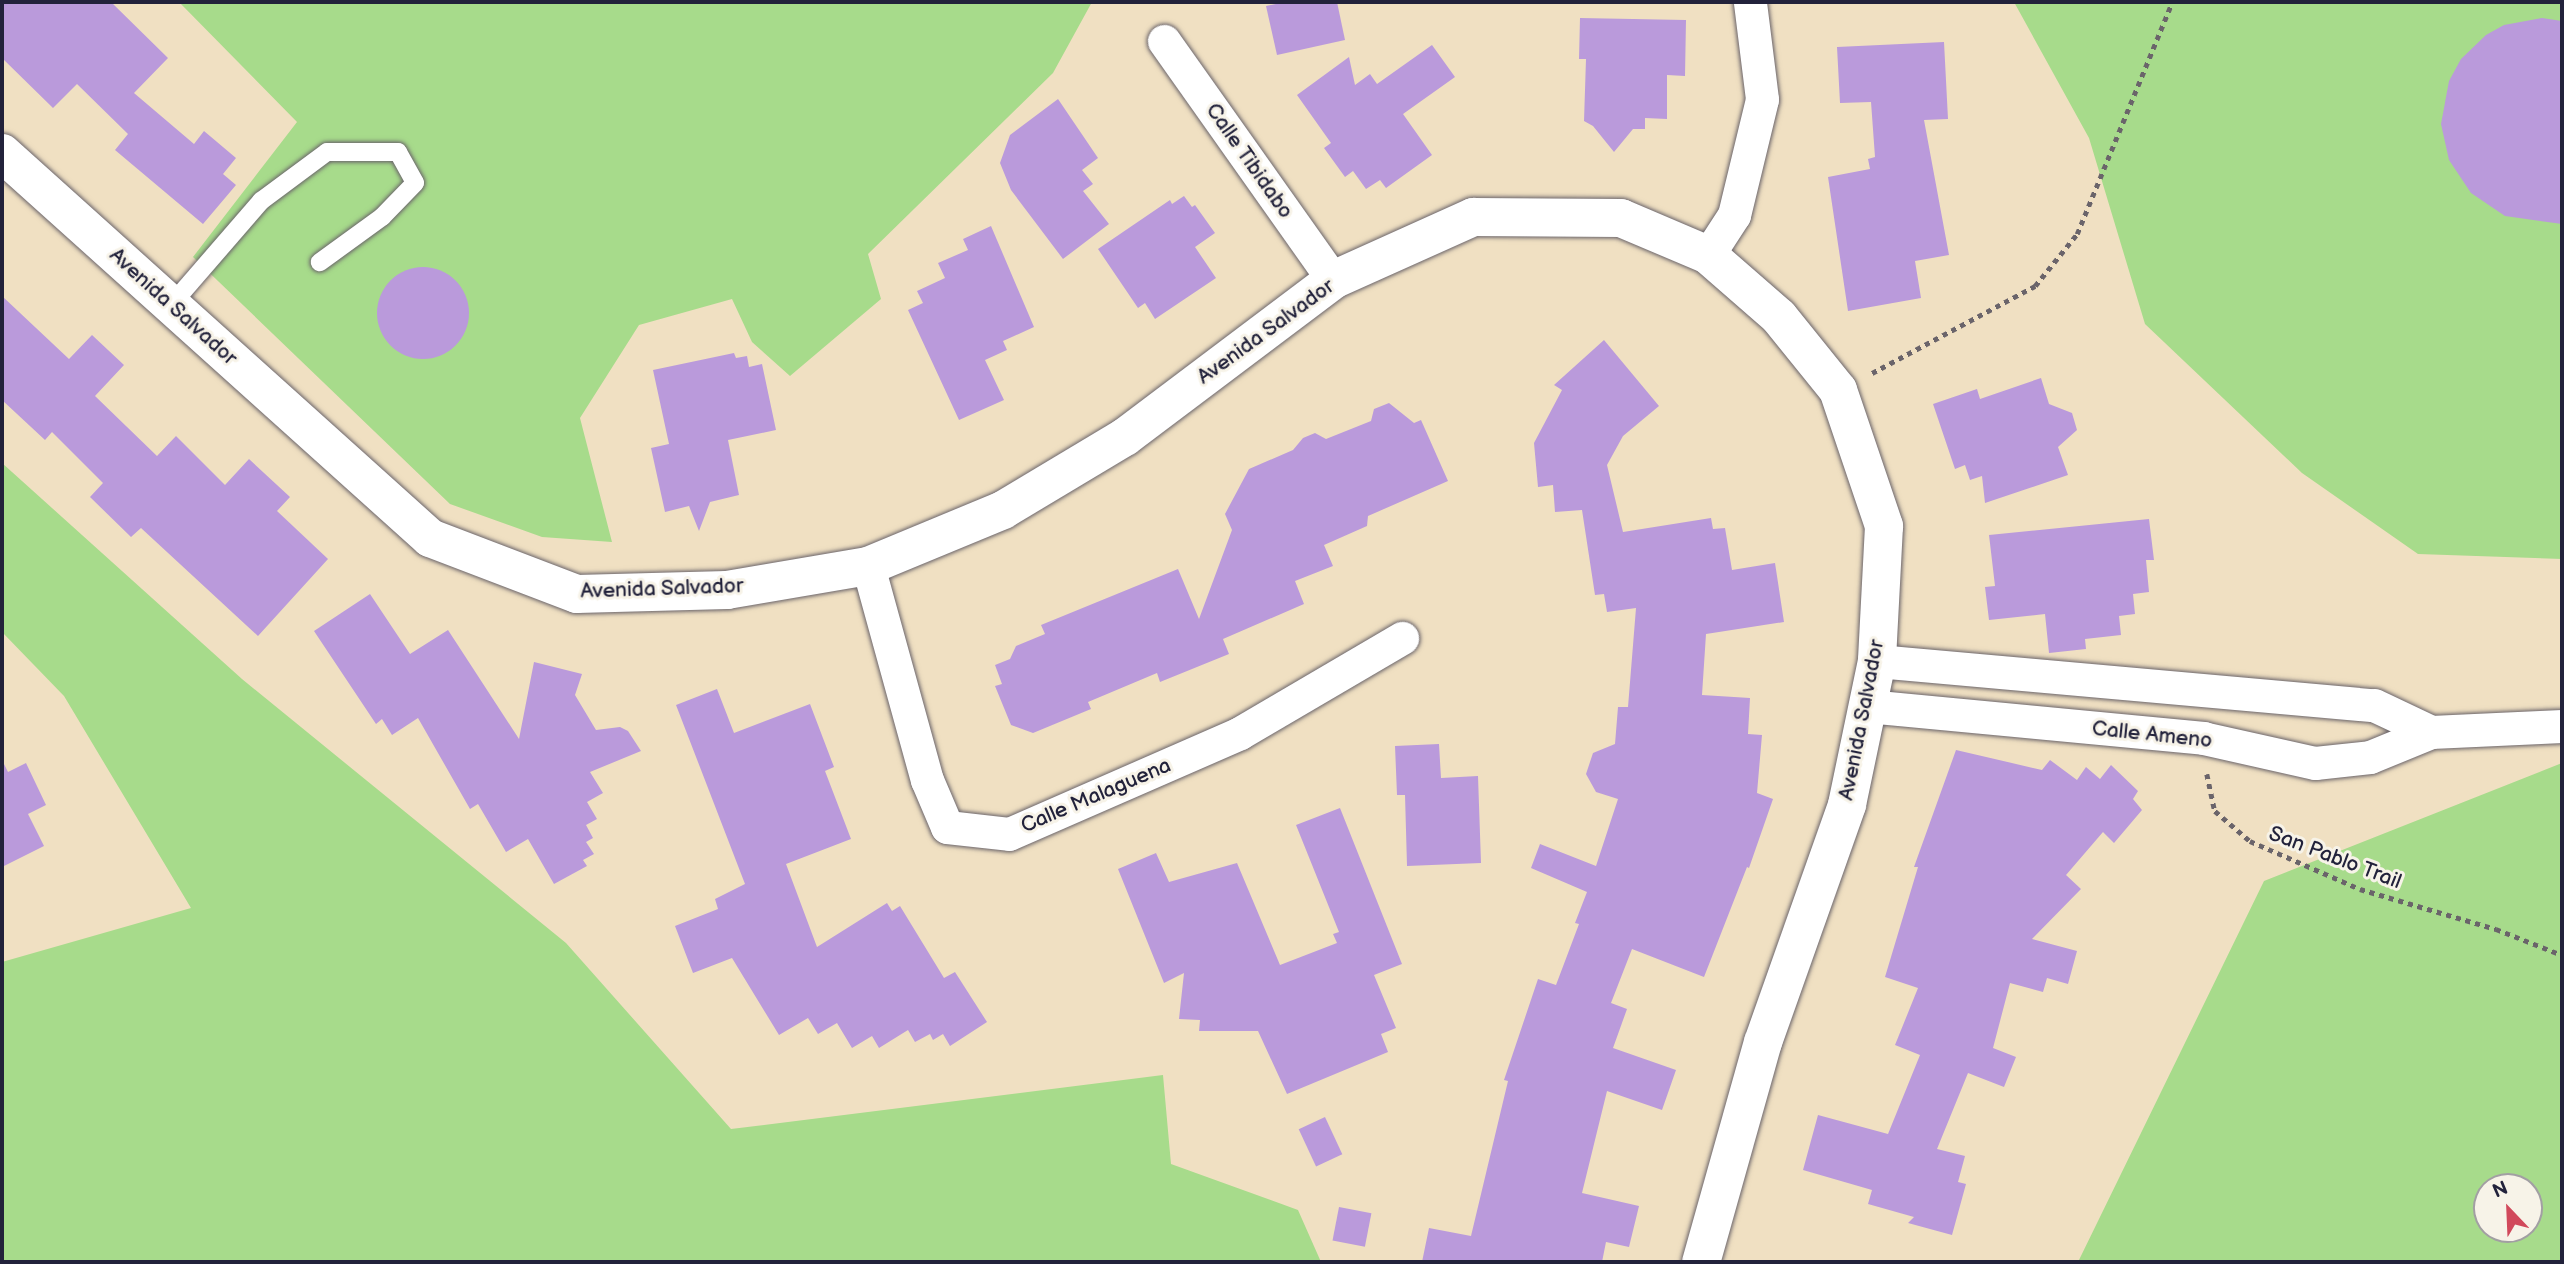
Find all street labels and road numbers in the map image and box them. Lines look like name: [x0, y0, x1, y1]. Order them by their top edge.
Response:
street label: Calle Tibidabo: [1200, 98, 1298, 224]
street label: Avenida Salvador: [104, 243, 242, 371]
street label: Avenida Salvador: [1192, 274, 1340, 390]
street label: Avenida Salvador: [580, 574, 744, 604]
street label: Avenida Salvador: [1834, 637, 1890, 803]
street label: Calle Ameno: [2091, 716, 2213, 754]
street label: Calle Malaguena: [1017, 753, 1175, 839]
street label: San Pablo Trail: [2265, 821, 2405, 895]

